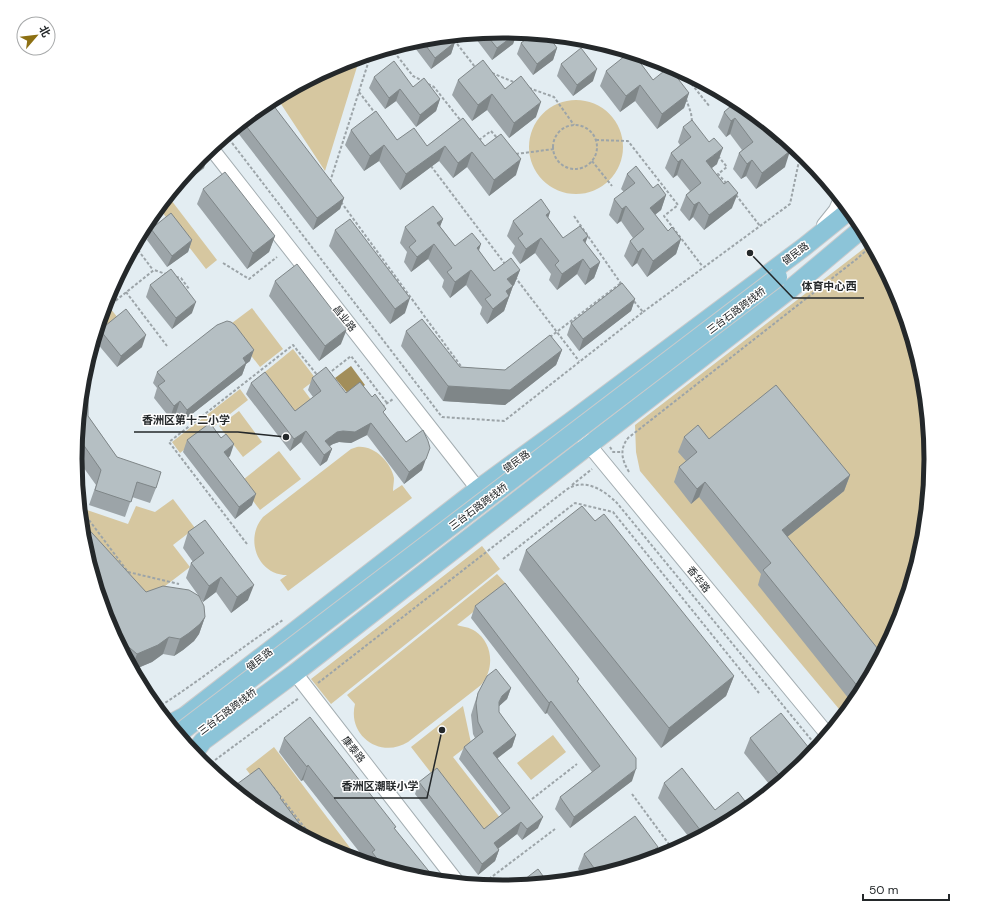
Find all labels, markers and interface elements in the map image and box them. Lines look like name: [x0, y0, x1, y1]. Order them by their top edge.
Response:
north arrow: [16, 16, 56, 56]
text: 北: [36, 23, 54, 39]
street label: 健民路: [779, 239, 811, 268]
callout: 体育中心西: [793, 275, 864, 298]
text: 体育中心西: [802, 279, 857, 293]
street label: 三台石路跨线桥: [704, 284, 768, 337]
street label: 昌业路: [330, 302, 359, 334]
callout: 香洲区第十二小学: [134, 409, 238, 432]
text: 香洲区第十二小学: [142, 413, 230, 427]
street label: 健民路: [500, 447, 532, 475]
street label: 三台石路跨线桥: [446, 480, 510, 533]
street label: 香华路: [684, 564, 713, 595]
street label: 健民路: [243, 645, 275, 674]
street label: 三台石路跨线桥: [195, 685, 259, 738]
street label: 康泰路: [339, 733, 368, 765]
callout: 香洲区潮联小学: [334, 775, 427, 798]
text: 香洲区潮联小学: [342, 779, 419, 793]
scale bar: [863, 876, 949, 902]
text: 50 m: [869, 882, 898, 898]

